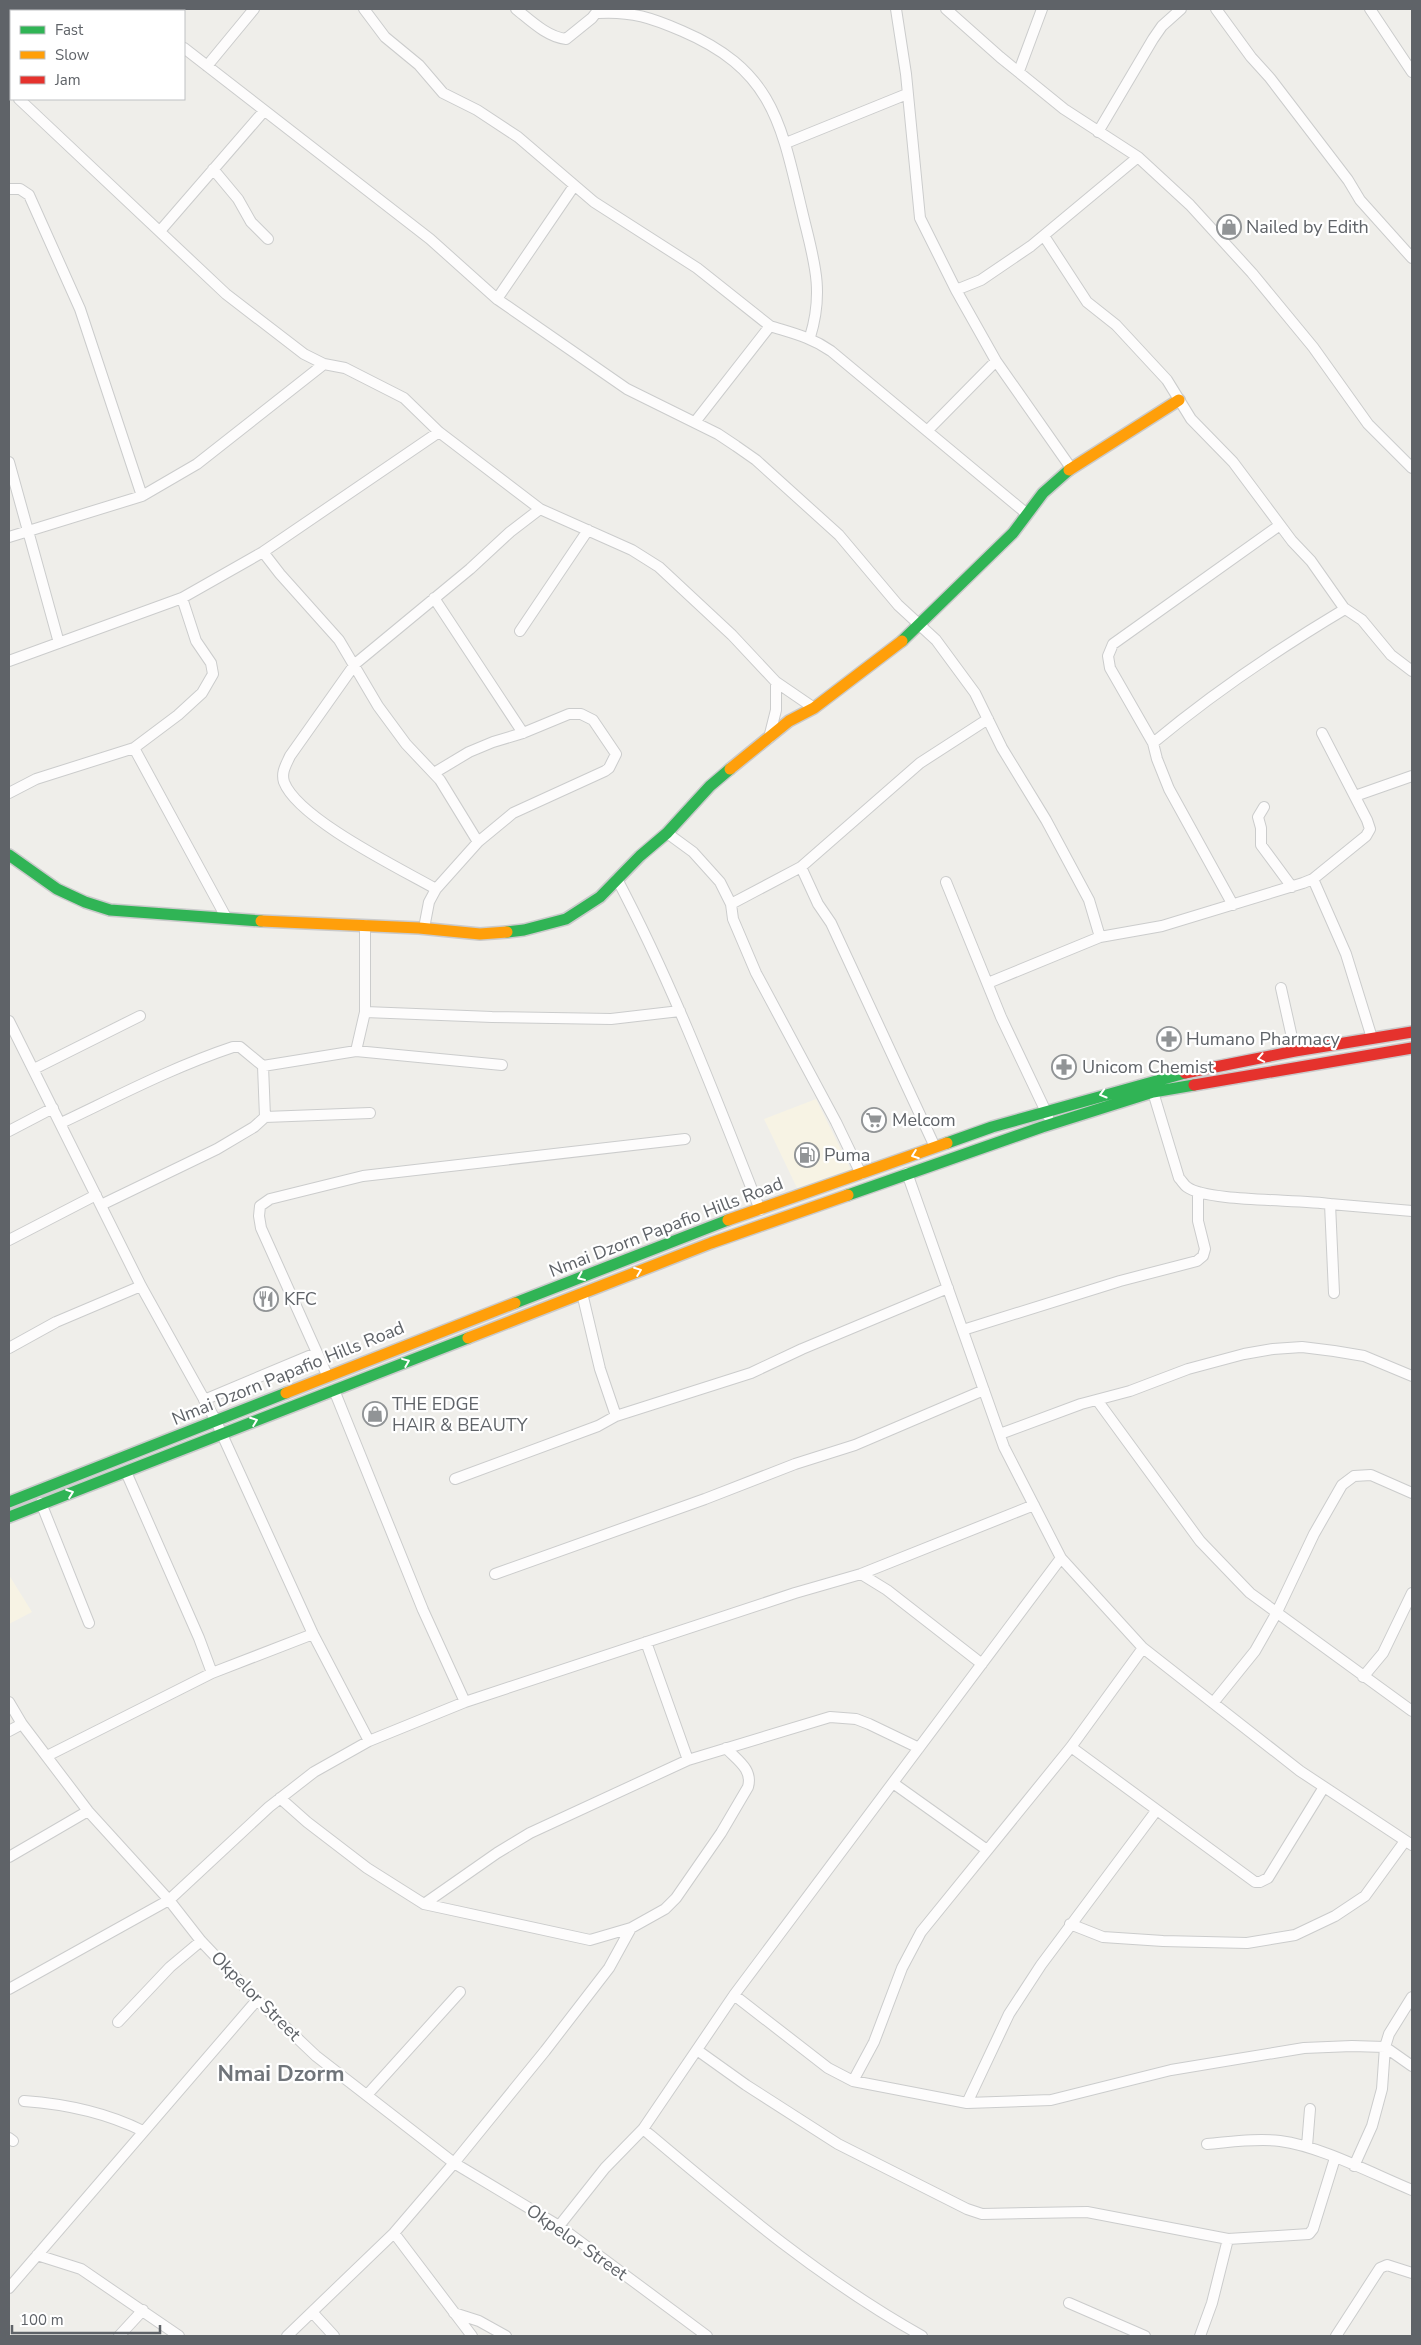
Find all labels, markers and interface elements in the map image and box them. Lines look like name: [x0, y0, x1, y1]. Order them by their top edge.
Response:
legend: [10, 10, 185, 100]
text: Fast: [55, 20, 84, 40]
text: Slow: [55, 45, 90, 65]
text: Jam: [54, 70, 81, 90]
shop icon: Nailed by Edith: [1216, 214, 1242, 240]
place label: Nailed by Edith: [1246, 215, 1369, 239]
pharmacy icon: Humano Pharmacy: [1156, 1026, 1182, 1052]
place label: Humano Pharmacy: [1186, 1027, 1341, 1051]
one-way arrow: [1256, 1052, 1265, 1062]
pharmacy icon: Unicom Chemist: [1051, 1054, 1077, 1080]
place label: Unicom Chemist: [1082, 1055, 1215, 1079]
one-way arrow: [1099, 1089, 1107, 1099]
supermarket icon: Melcom: [861, 1107, 887, 1133]
place label: Melcom: [892, 1108, 956, 1132]
fuel station icon: Puma: [794, 1142, 820, 1168]
place label: Puma: [824, 1143, 870, 1167]
one-way arrow: [911, 1149, 919, 1159]
street label: Nmai Dzorn Papafio Hills Road: [546, 1171, 786, 1283]
one-way arrow: [634, 1267, 642, 1277]
one-way arrow: [577, 1270, 586, 1281]
restaurant icon: KFC: [253, 1286, 279, 1312]
place label: KFC: [284, 1287, 317, 1311]
street label: Nmai Dzorn Papafio Hills Road: [168, 1315, 408, 1431]
one-way arrow: [401, 1358, 410, 1368]
place label: THE EDGE HAIR & BEAUTY: [392, 1392, 528, 1437]
shop icon: THE EDGE HAIR & BEAUTY: [362, 1401, 388, 1427]
one-way arrow: [250, 1417, 258, 1427]
one-way arrow: [65, 1489, 74, 1499]
street label: Okpelor Street: [206, 1946, 307, 2047]
district label: Nmai Dzorm: [218, 2059, 344, 2089]
street label: Okpelor Street: [522, 2198, 633, 2286]
scale bar: [12, 2302, 160, 2334]
text: 100 m: [20, 2310, 64, 2330]

